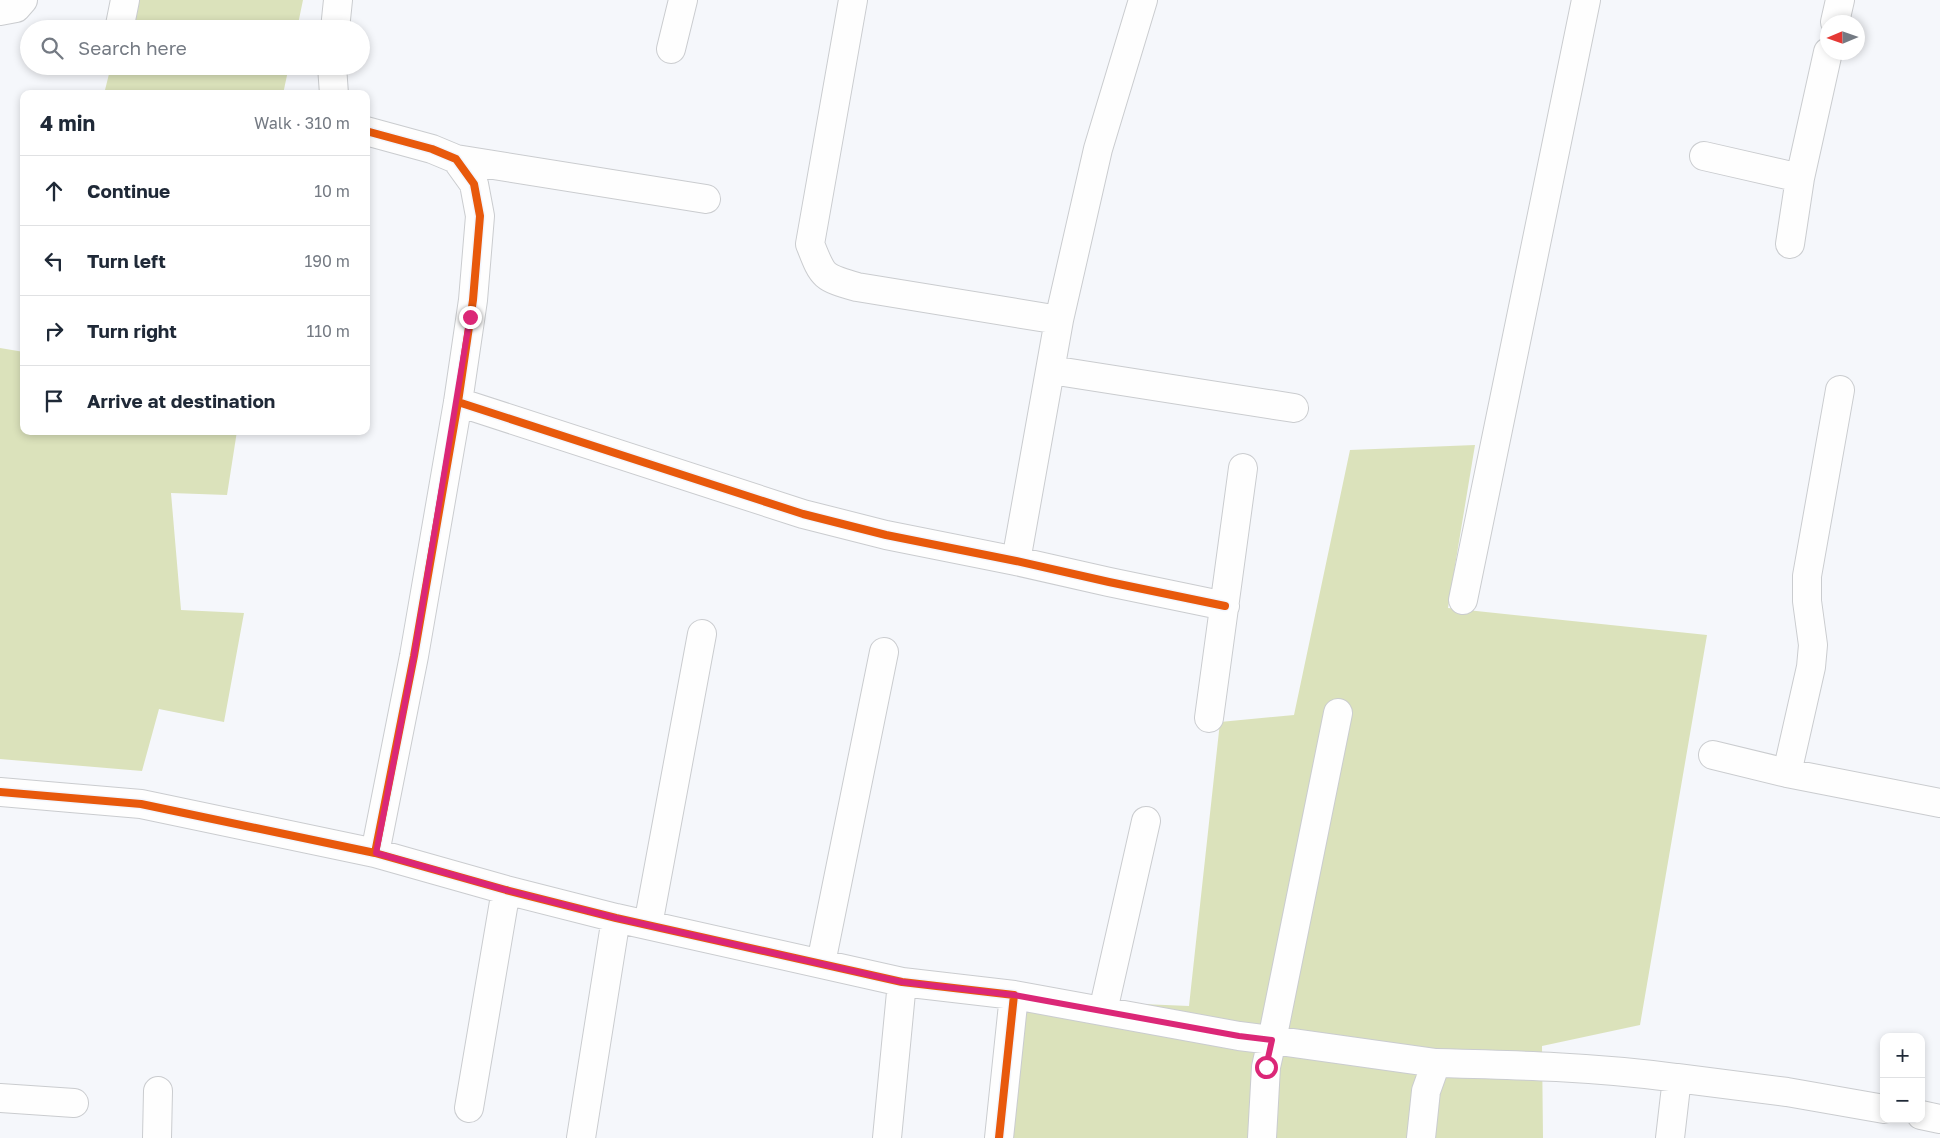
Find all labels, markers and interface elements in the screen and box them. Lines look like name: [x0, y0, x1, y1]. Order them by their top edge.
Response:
north arrow: [1820, 15, 1865, 60]
search box: [20, 20, 370, 75]
icon: search: [38, 34, 66, 62]
text: Search here: [78, 36, 187, 59]
text: 4 min: [40, 110, 95, 136]
text: Walk · 310 m: [254, 113, 350, 133]
icon: ahead: [40, 177, 68, 205]
text: Continue: [87, 179, 170, 202]
text: 10 m: [314, 181, 350, 201]
icon: left: [40, 247, 68, 275]
text: Turn left: [87, 249, 166, 272]
text: 190 m: [304, 251, 350, 271]
route end: [459, 306, 482, 329]
icon: right: [40, 317, 68, 345]
text: Turn right: [87, 319, 177, 342]
text: 110 m: [306, 321, 350, 341]
icon: arrive: [40, 387, 68, 415]
text: Arrive at destination: [87, 389, 275, 412]
map controls: [1880, 1033, 1925, 1123]
button: +: [1880, 1033, 1925, 1078]
route start: [1255, 1056, 1278, 1079]
button: −: [1880, 1078, 1925, 1123]

